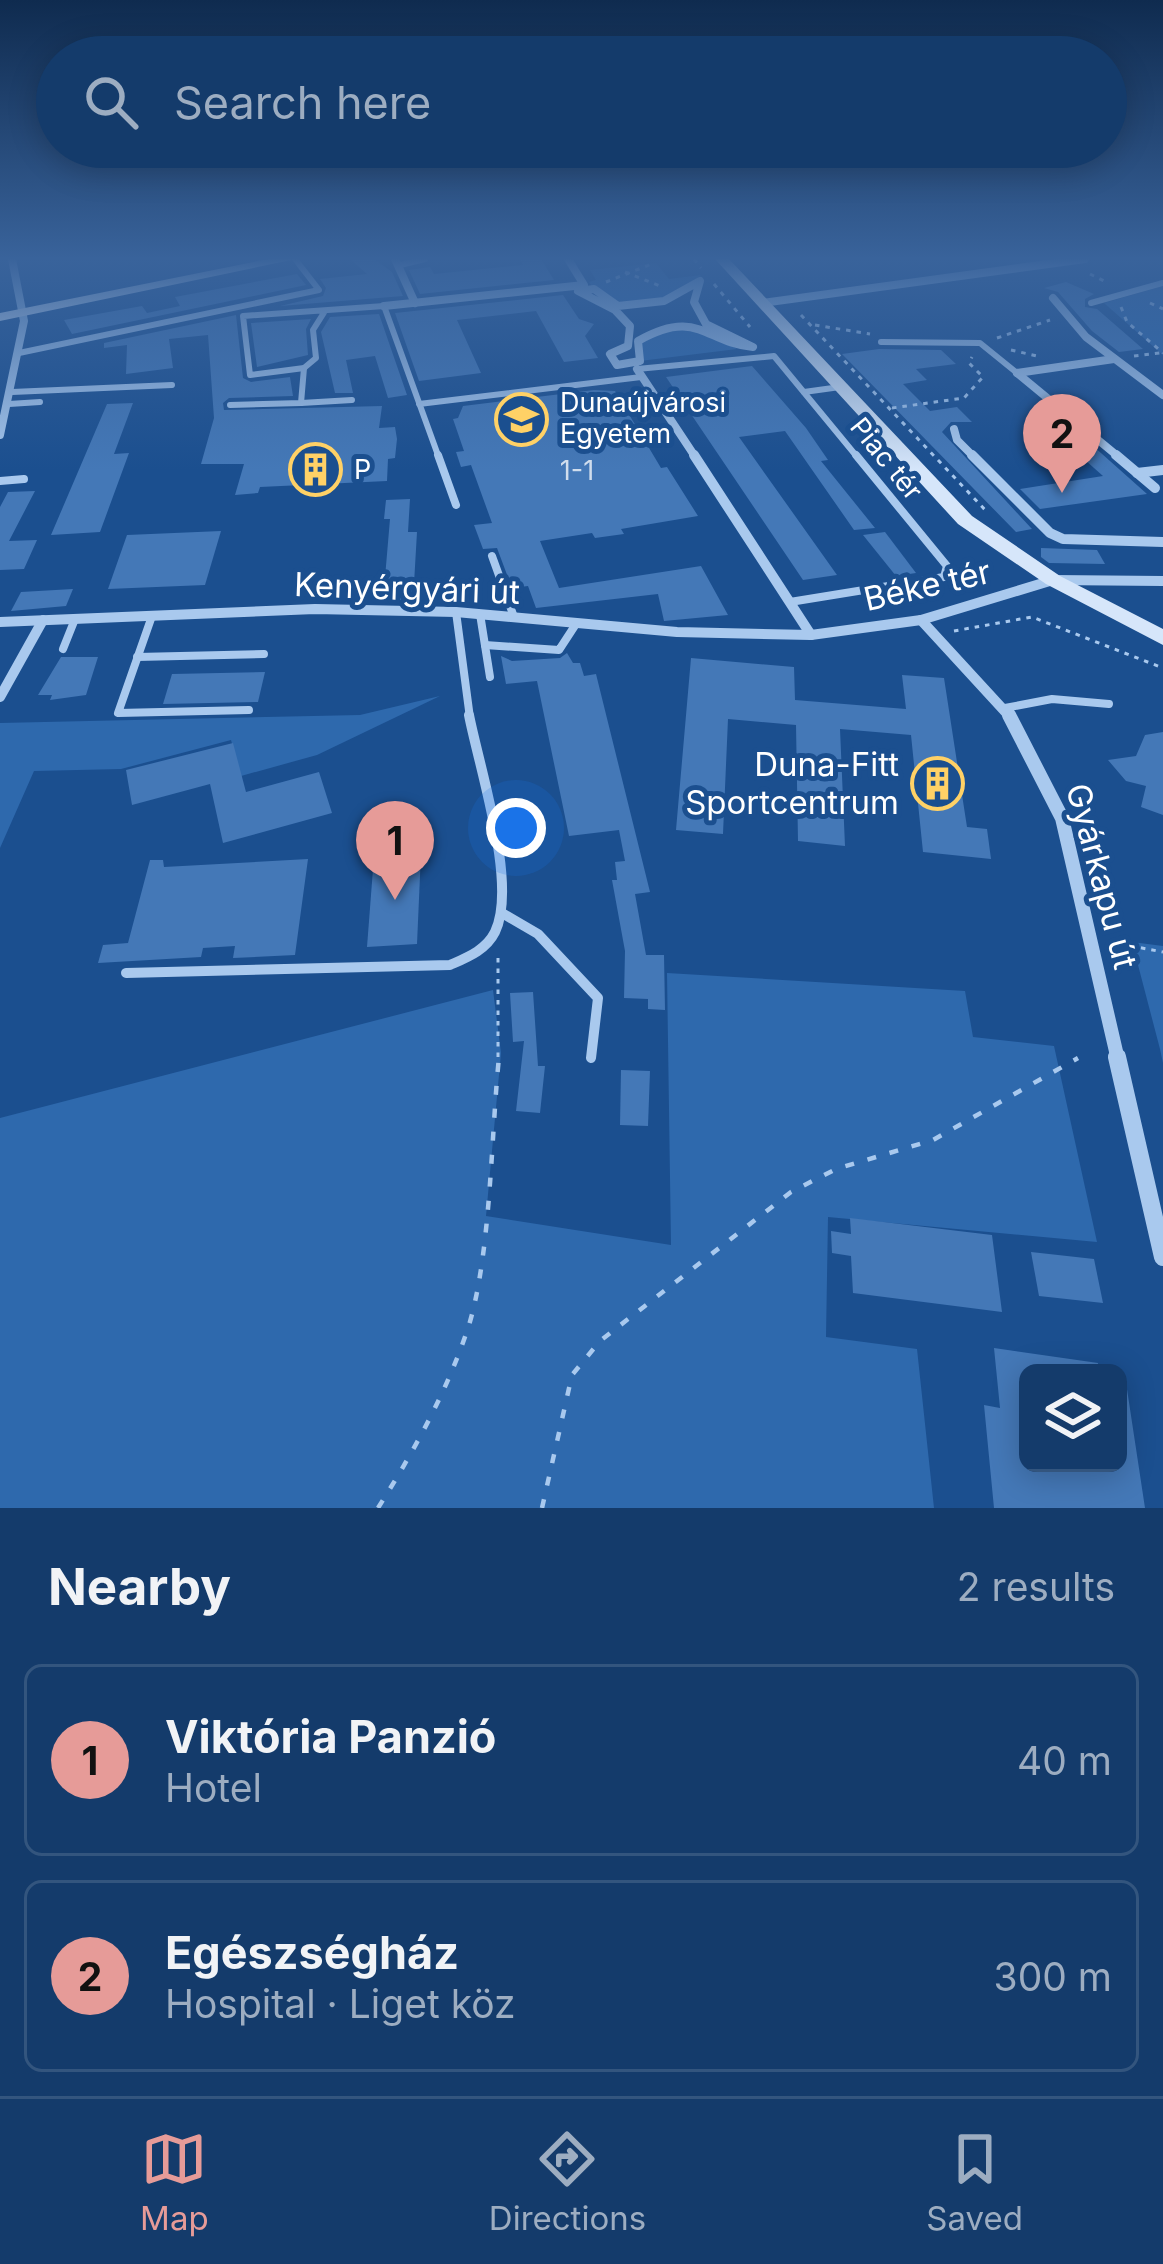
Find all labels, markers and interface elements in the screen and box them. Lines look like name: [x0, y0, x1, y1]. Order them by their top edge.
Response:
search box: [36, 36, 1127, 168]
icon: search: [78, 69, 144, 135]
text: Search here: [174, 75, 431, 130]
place label: Dunaújvárosi Egyetem: [560, 386, 726, 450]
school or university icon: Dunaújvárosi Egyetem: [493, 391, 549, 447]
pin: 2: [1023, 394, 1101, 493]
street label: Piac tér: [843, 411, 930, 507]
building icon: P: [287, 442, 343, 498]
place label: P: [354, 453, 371, 486]
house number: 1-1: [560, 454, 594, 487]
street label: Béke tér: [860, 551, 994, 619]
street label: Kenyérgyári út: [293, 564, 521, 612]
place label: Duna-Fitt Sportcentrum: [685, 744, 899, 822]
building icon: Duna-Fitt Sportcentrum: [910, 755, 966, 811]
street label: Gyárkapu út: [1058, 779, 1146, 973]
your location: [486, 798, 546, 858]
pin: 1: [356, 801, 434, 900]
map controls: [1019, 1364, 1127, 1472]
button: layers: [1019, 1364, 1127, 1472]
text: Nearby: [48, 1556, 231, 1617]
text: 2 results: [957, 1563, 1115, 1610]
text: Viktória Panzió: [165, 1709, 496, 1764]
text: 1: [82, 1737, 98, 1784]
text: 40 m: [1017, 1737, 1112, 1784]
text: Hotel: [165, 1764, 262, 1811]
text: Egészségház: [165, 1925, 459, 1980]
text: 2: [78, 1953, 102, 2000]
text: 300 m: [994, 1953, 1112, 2000]
text: Hospital · Liget köz: [165, 1980, 516, 2027]
tab: Map: [140, 2126, 209, 2238]
tab: Directions: [489, 2126, 646, 2238]
tab: Saved: [926, 2126, 1023, 2238]

